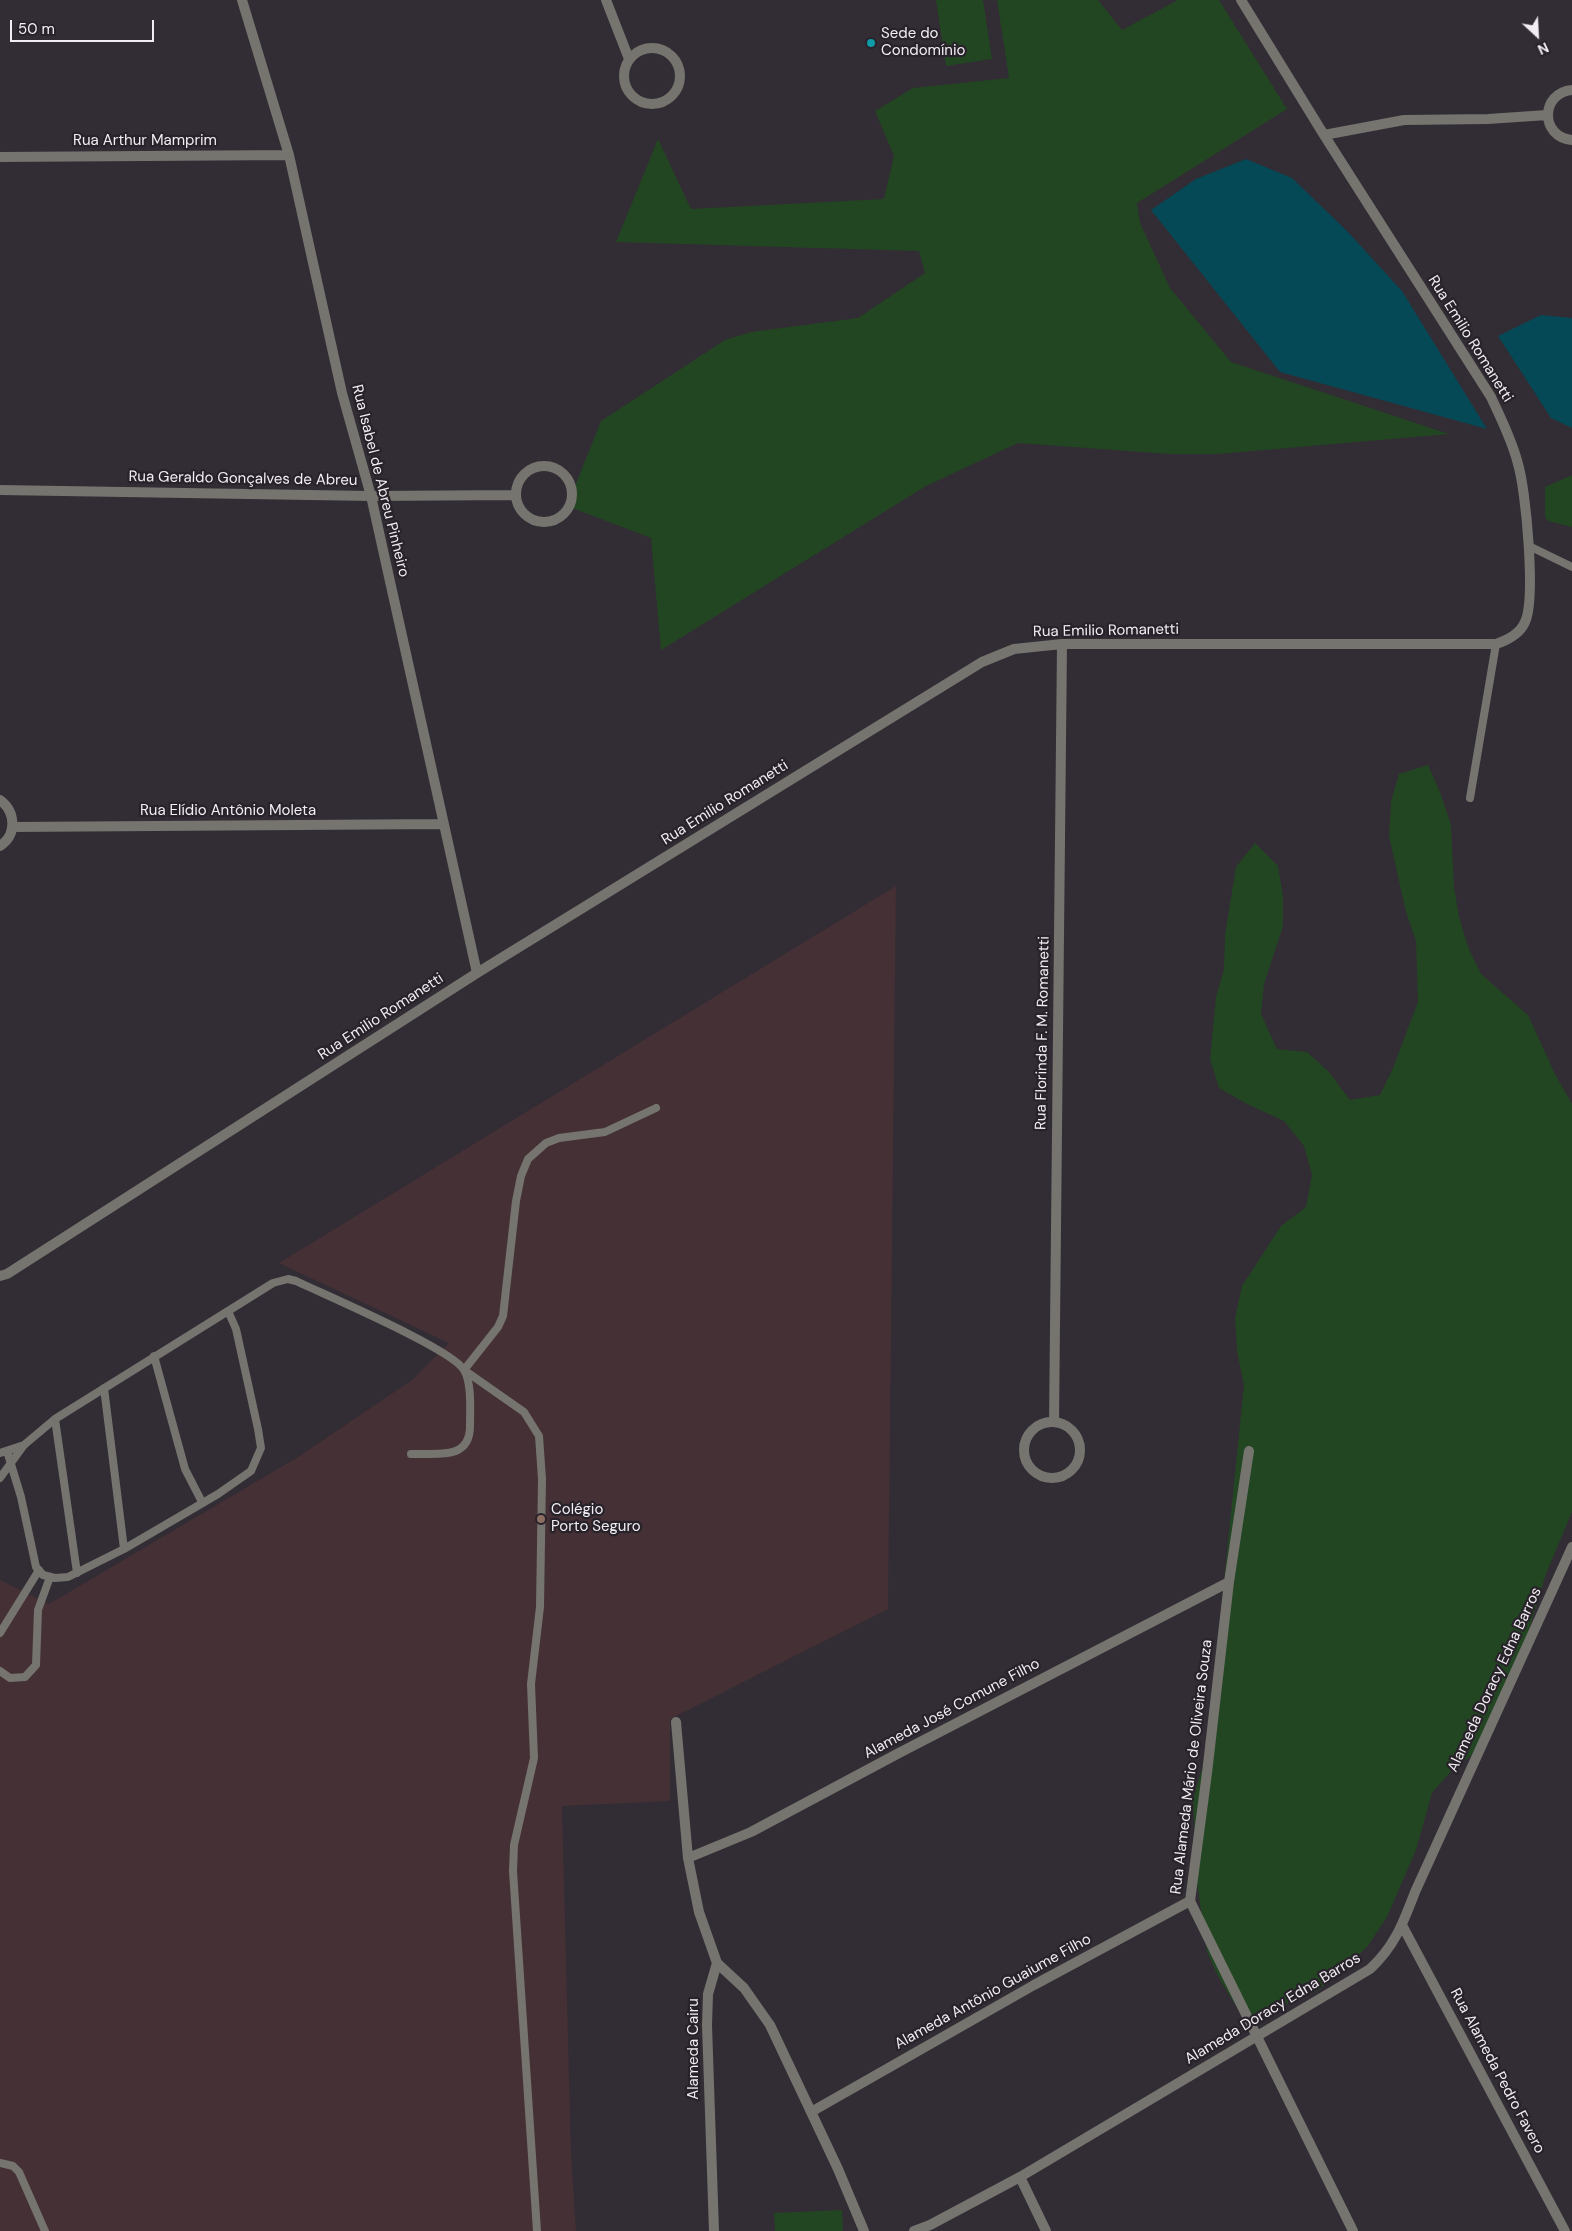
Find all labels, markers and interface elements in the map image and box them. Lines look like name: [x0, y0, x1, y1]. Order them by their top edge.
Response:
scale bar: [12, 10, 156, 42]
north arrow: [1512, 10, 1562, 60]
text: 50 m: [18, 19, 55, 39]
place label: Sede do Condomínio: [881, 25, 965, 60]
marker: Sede do Condomínio: [865, 37, 877, 49]
text: N: [1535, 38, 1552, 59]
street label: Rua Arthur Mamprim: [73, 132, 217, 150]
street label: Rua Emilio Romanetti: [1424, 272, 1516, 406]
street label: Rua Isabel de Abreu Pinheiro: [347, 383, 413, 579]
street label: Rua Geraldo Gonçalves de Abreu: [128, 468, 358, 490]
street label: Rua Emilio Romanetti: [1033, 621, 1179, 641]
street label: Rua Emilio Romanetti: [658, 757, 792, 849]
street label: Rua Elídio Antônio Moleta: [140, 802, 316, 820]
street label: Rua Florinda F. M. Romanetti: [1032, 936, 1054, 1130]
street label: Rua Emilio Romanetti: [315, 970, 447, 1064]
place label: Colégio Porto Seguro: [551, 1501, 641, 1536]
marker: Colégio Porto Seguro: [535, 1513, 547, 1525]
street label: Alameda Doracy Edna Barros: [1444, 1585, 1546, 1775]
street label: Rua Alameda Mário de Oliveira Souza: [1167, 1639, 1217, 1895]
street label: Alameda José Comune Filho: [861, 1655, 1043, 1763]
street label: Alameda Antônio Guaiume Filho: [892, 1930, 1094, 2054]
street label: Alameda Doracy Edna Barros: [1182, 1949, 1364, 2069]
street label: Rua Alameda Pedro Favero: [1446, 1985, 1548, 2157]
street label: Alameda Cairu: [685, 1998, 703, 2100]

